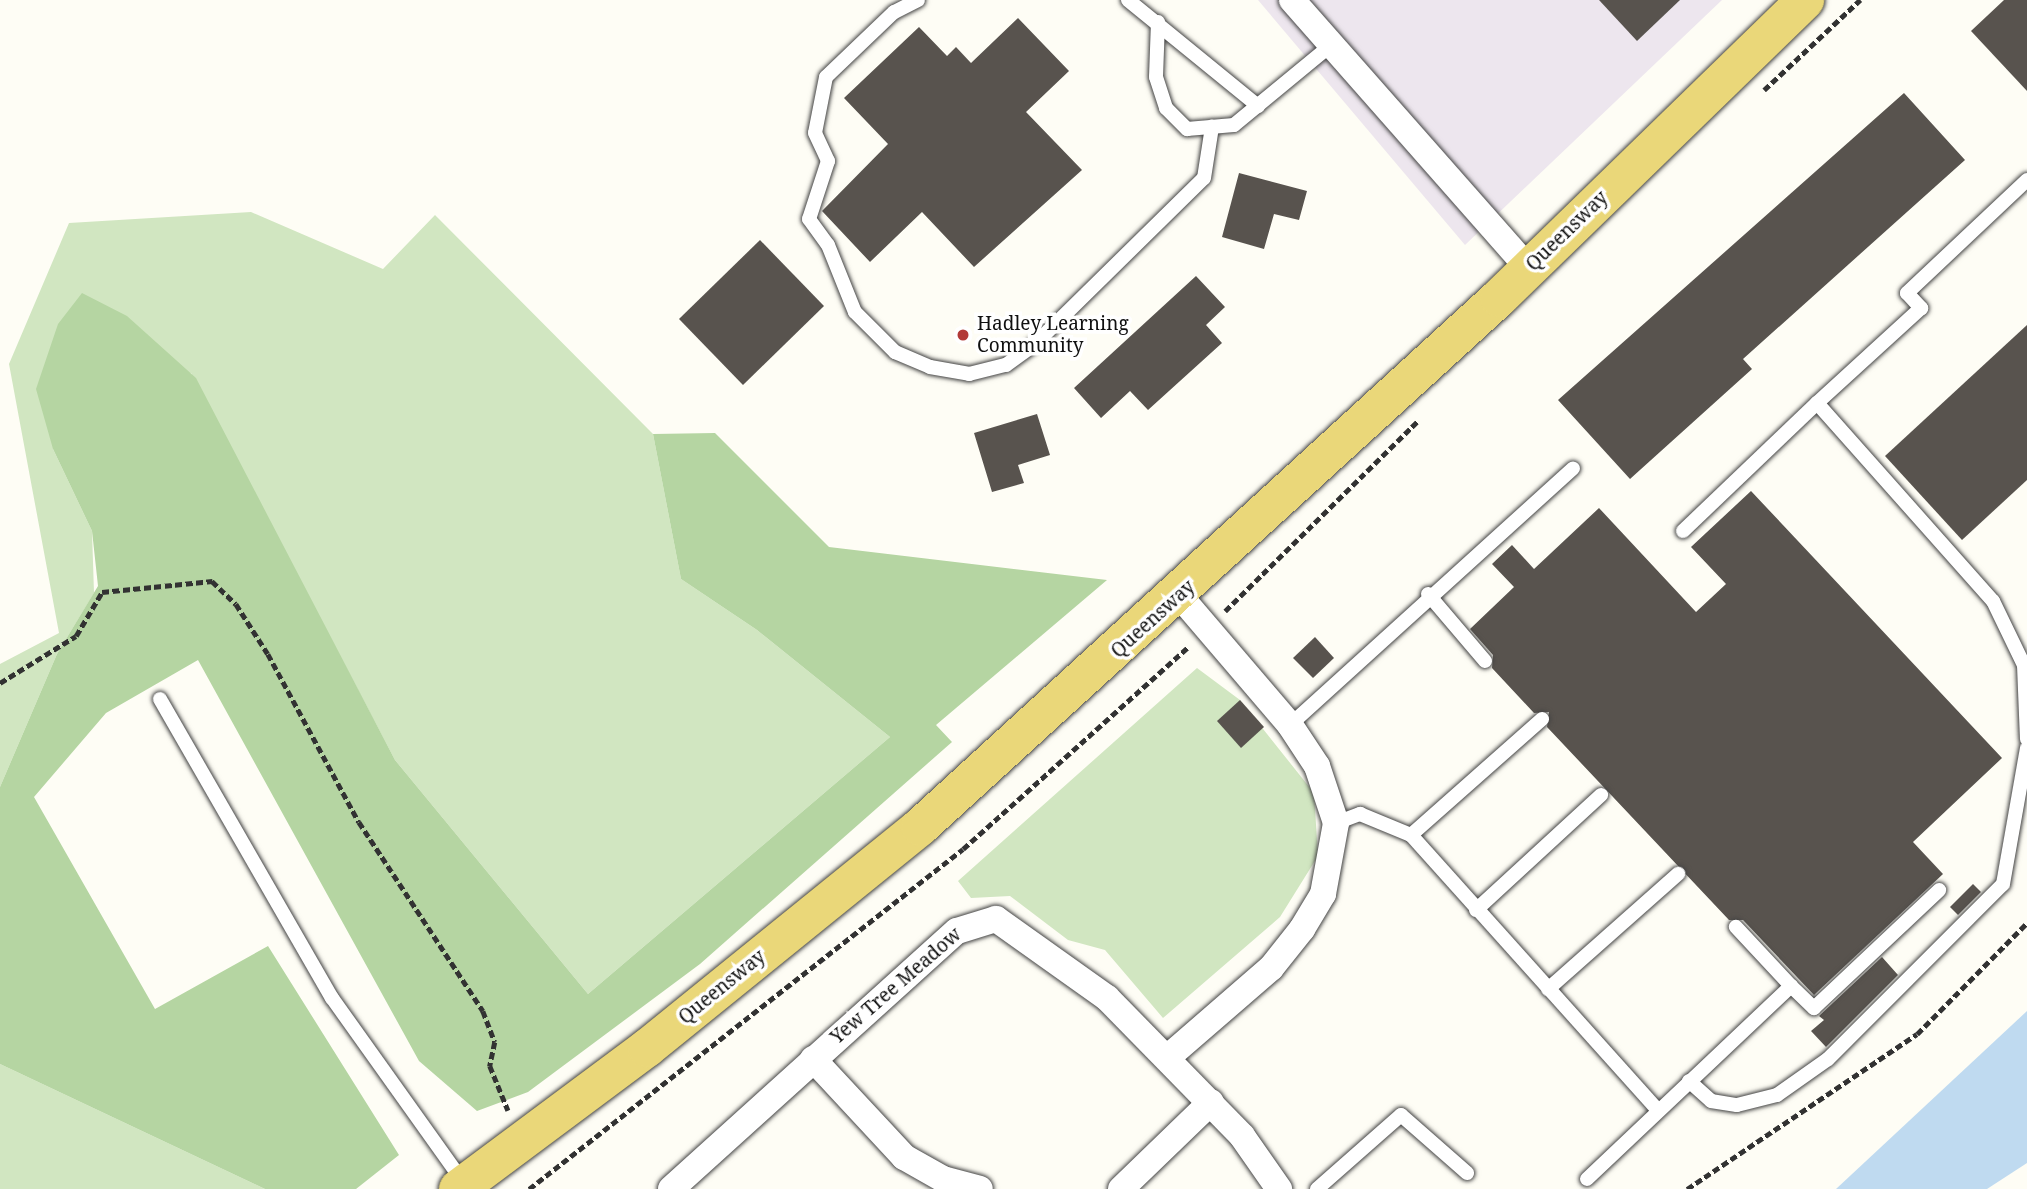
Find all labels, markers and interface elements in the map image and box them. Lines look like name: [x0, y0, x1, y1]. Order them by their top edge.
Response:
street label: Queensway: [1521, 186, 1613, 276]
place label: Hadley Learning Community: [977, 313, 1129, 357]
marker: Hadley Learning Community: [955, 327, 971, 343]
street label: Queensway: [1106, 575, 1200, 663]
street label: Yew Tree Meadow: [826, 923, 966, 1049]
street label: Queensway: [674, 945, 770, 1029]

